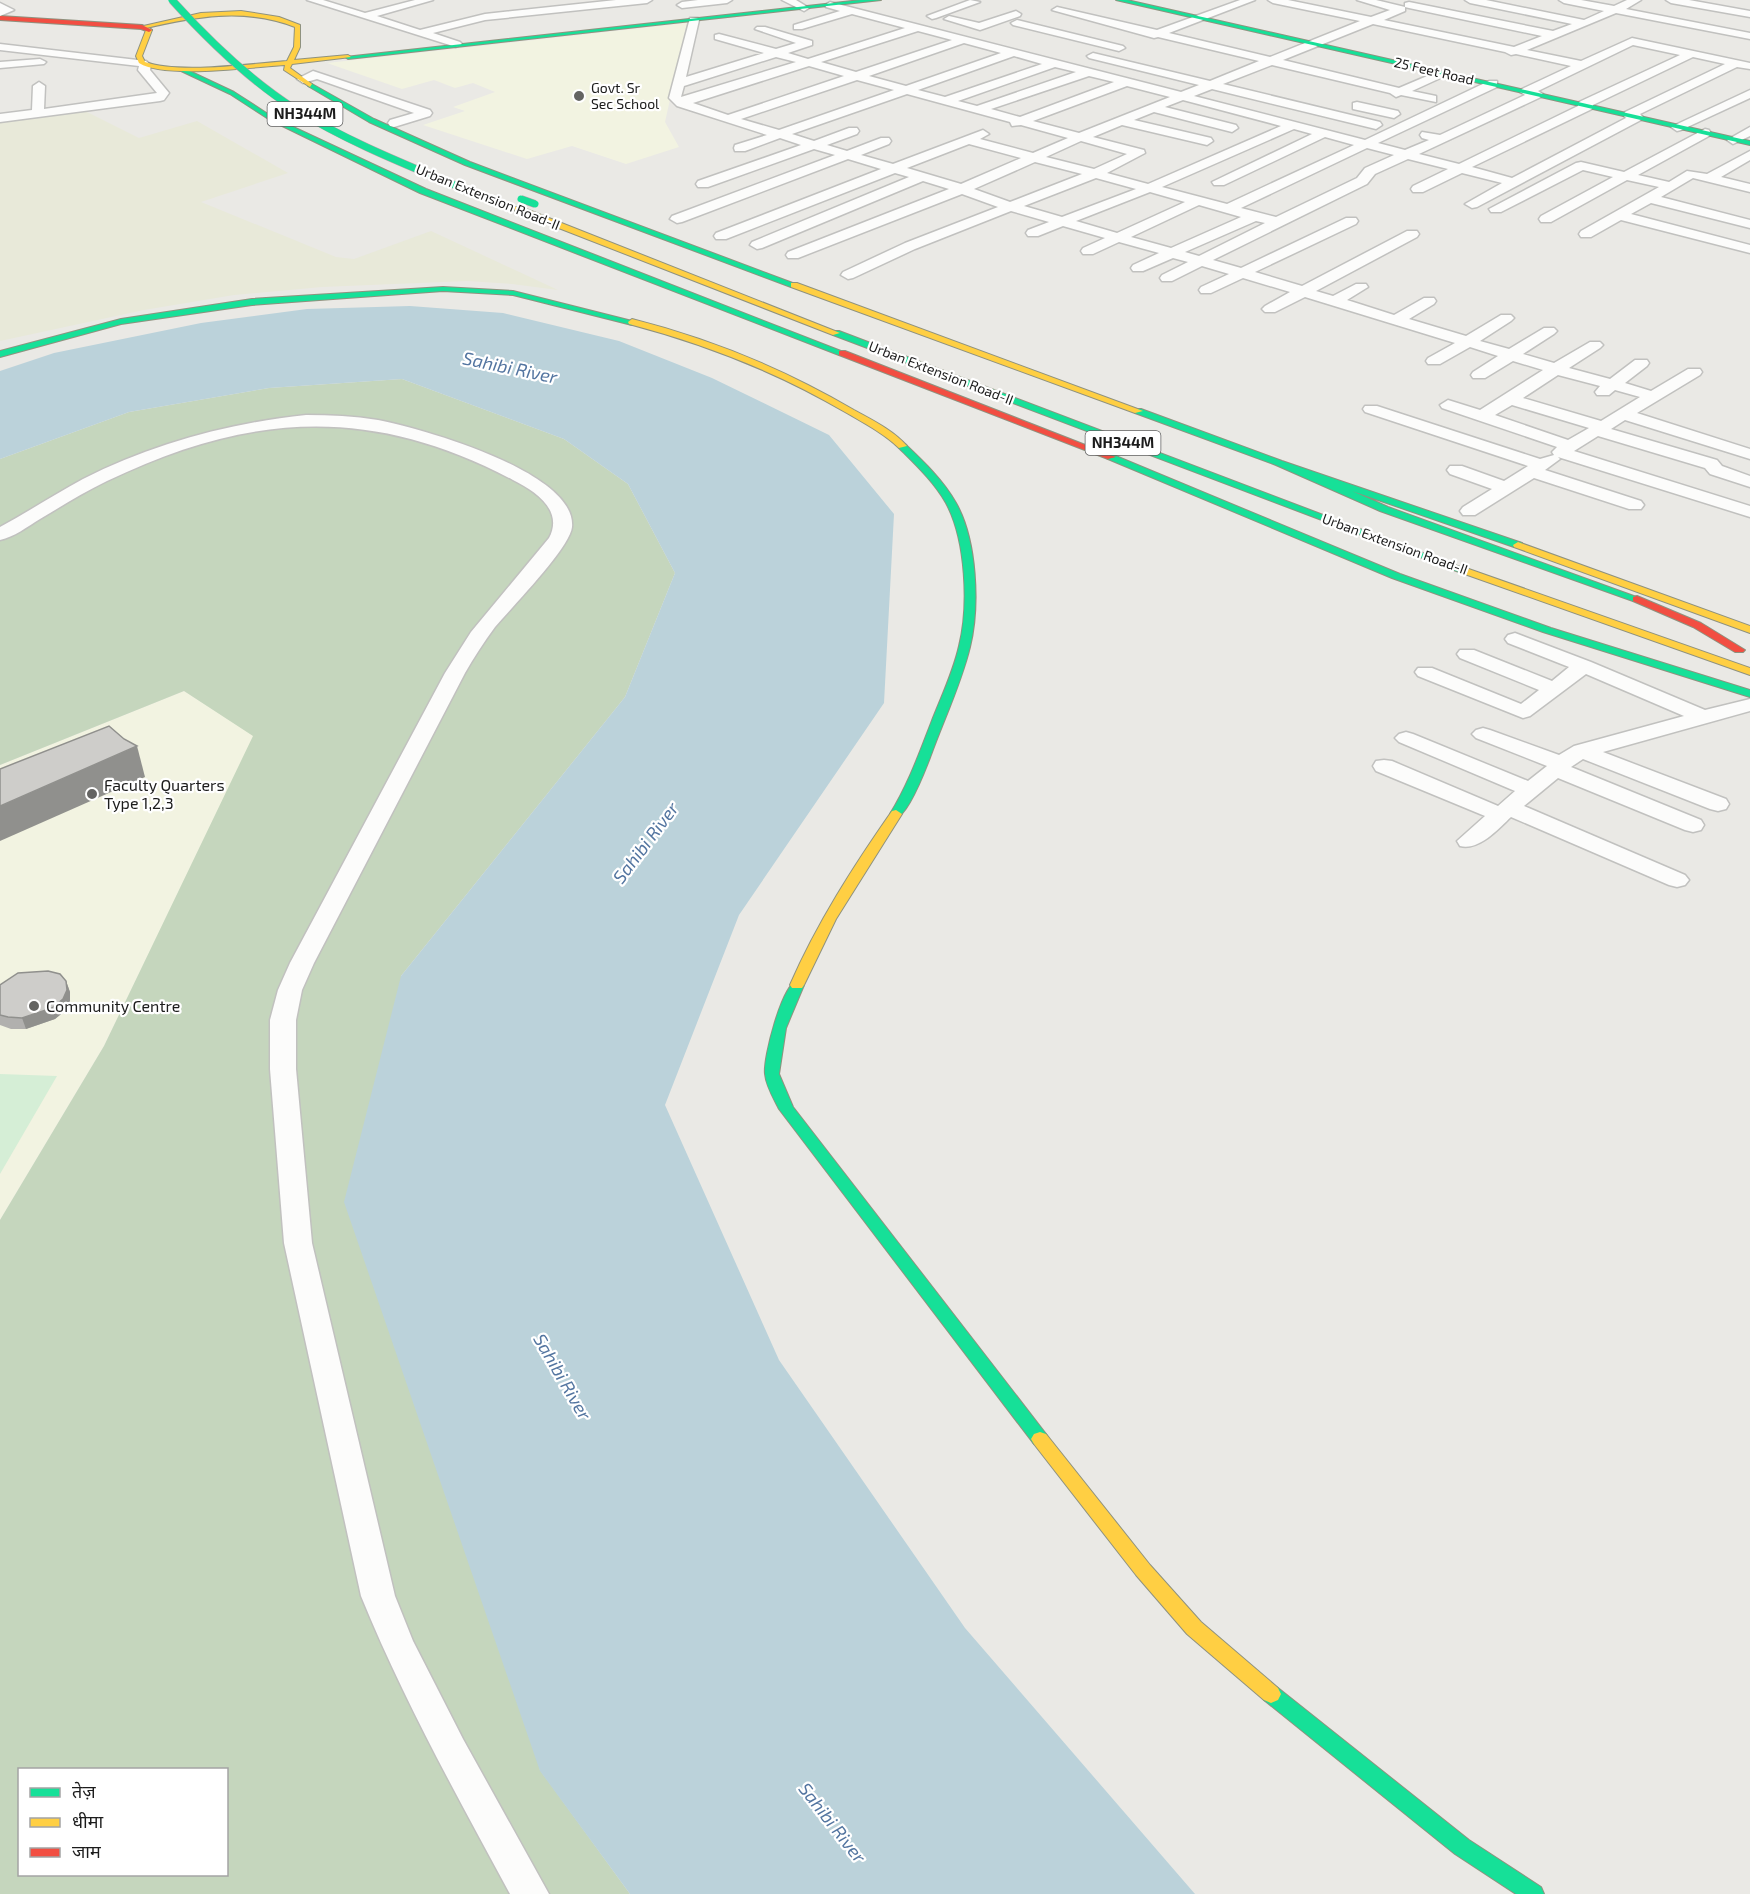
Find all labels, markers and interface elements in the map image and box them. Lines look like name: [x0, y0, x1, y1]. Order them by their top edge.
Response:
street label: 25 Feet Road: [1392, 53, 1476, 88]
place label: Govt. Sr Sec School: [591, 79, 660, 112]
marker: Govt. Sr Sec School: [572, 89, 586, 103]
road number: NH344M: [268, 102, 342, 126]
street label: Urban Extension Road-II: [414, 160, 563, 233]
street label: Urban Extension Road-II: [866, 337, 1016, 408]
water label: Sahibi River: [461, 346, 560, 388]
road number: NH344M: [1086, 431, 1160, 455]
street label: Urban Extension Road-II: [1320, 509, 1470, 578]
place label: Faculty Quarters Type 1,2,3: [104, 775, 225, 812]
marker: Faculty Quarters Type 1,2,3: [85, 787, 99, 801]
water label: Sahibi River: [608, 797, 683, 887]
place label: Community Centre: [46, 996, 180, 1015]
marker: Community Centre: [27, 999, 41, 1013]
water label: Sahibi River: [529, 1329, 597, 1424]
legend: [18, 1768, 228, 1876]
water label: Sahibi River: [795, 1778, 871, 1868]
text: तेज़: [72, 1780, 96, 1802]
text: धीमा: [72, 1810, 103, 1832]
text: जाम: [72, 1840, 102, 1862]

